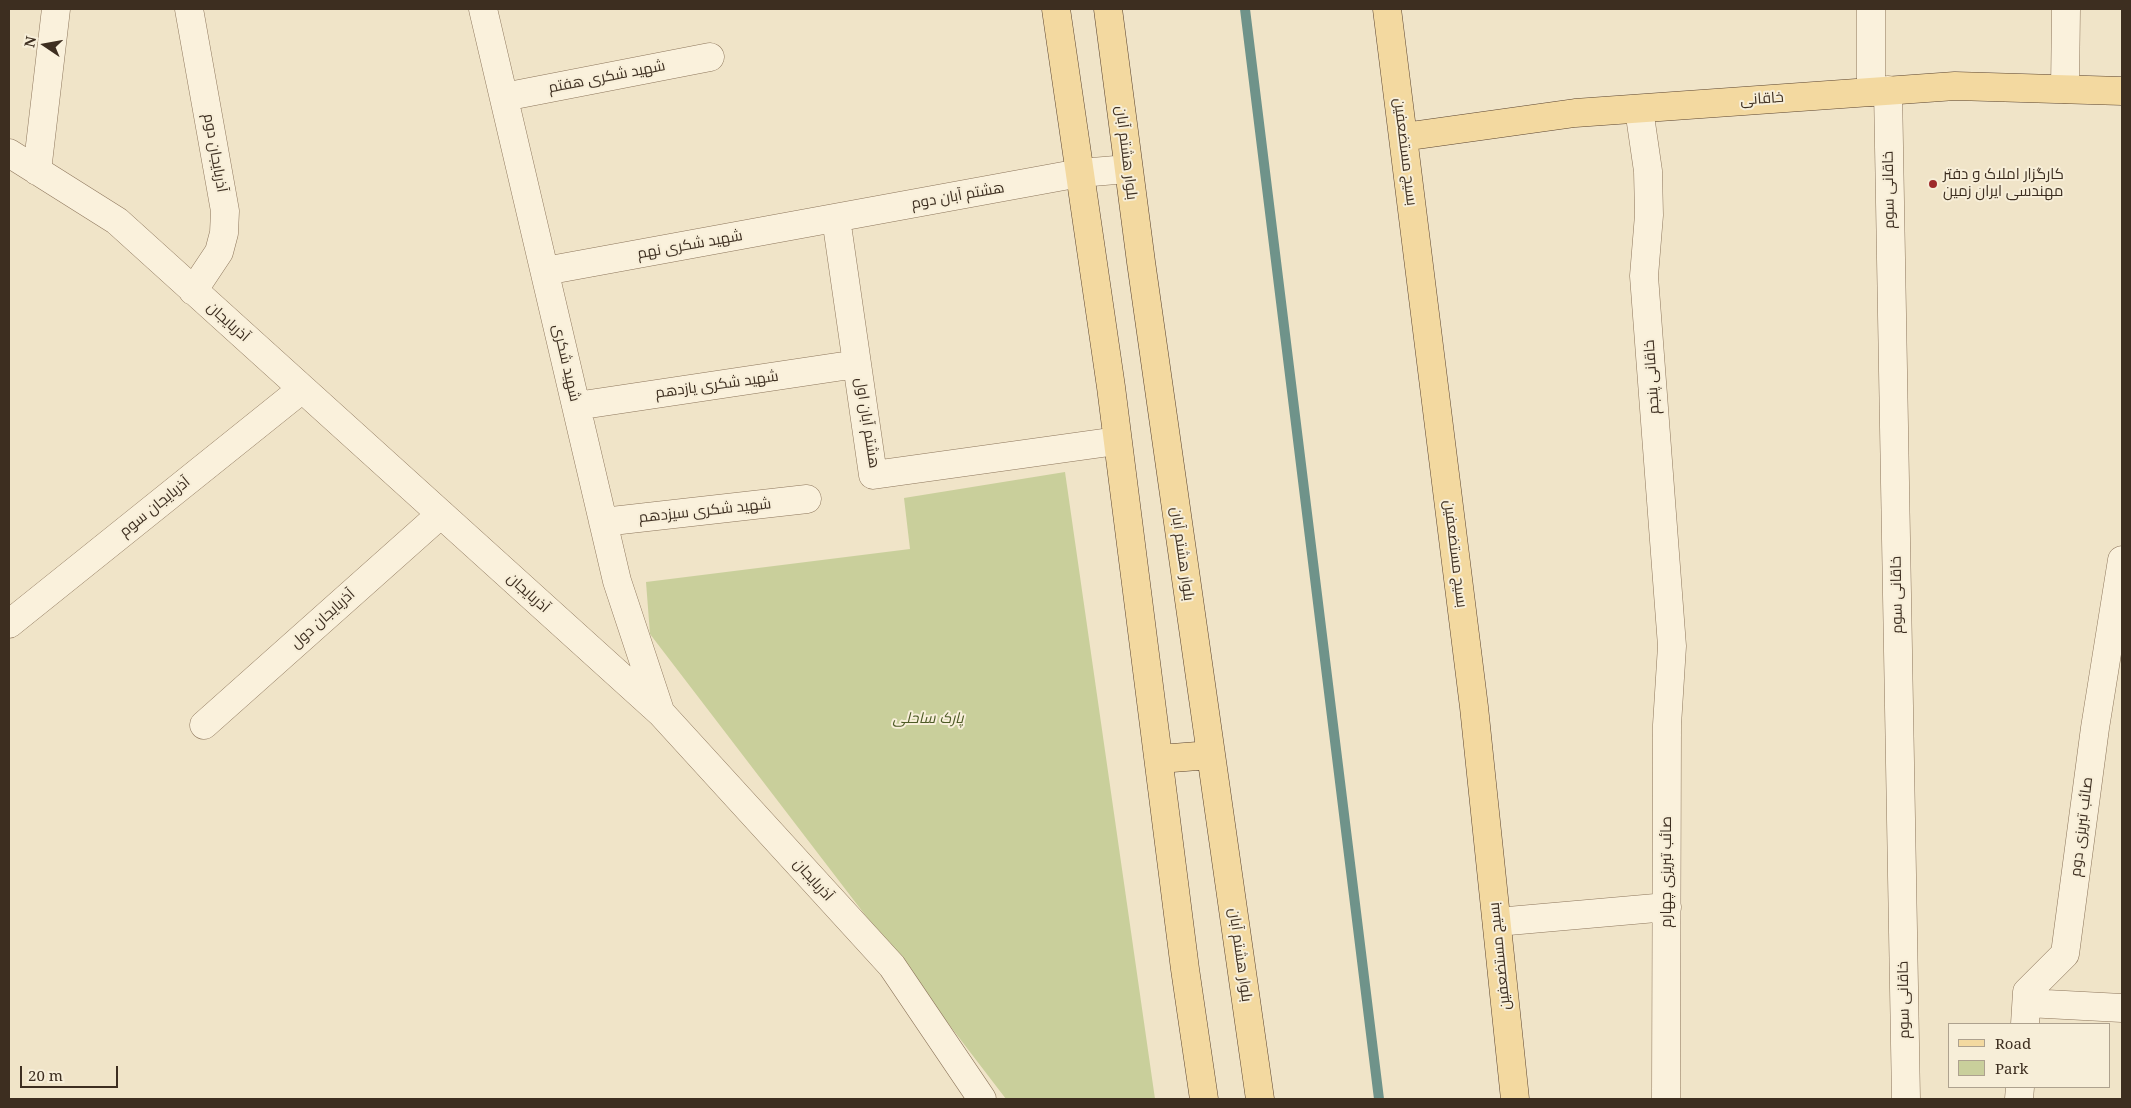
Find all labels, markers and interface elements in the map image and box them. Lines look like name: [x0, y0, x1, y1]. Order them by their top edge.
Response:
north arrow: [20, 20, 70, 70]
text: N: [19, 34, 40, 49]
street label: شهید شکری هفتم: [547, 57, 667, 97]
street label: خاقانی: [1740, 89, 1784, 109]
street label: بسیج مستضعفین: [1389, 97, 1421, 207]
street label: بلوار هشتم آبان: [1111, 105, 1141, 201]
street label: آذربایجان دوم: [199, 112, 231, 194]
street label: خاقانی سوم: [1879, 151, 1899, 229]
place label: کارگزار املاک و دفتر مهندسی ایران زمین: [1943, 166, 2064, 201]
marker: کارگزار املاک و دفتر مهندسی ایران زمین: [1927, 178, 1939, 190]
street label: هشتم آبان دوم: [910, 179, 1006, 213]
street label: شهید شکری نهم: [636, 227, 744, 263]
street label: آذربایجان: [203, 298, 253, 346]
street label: شهید شکری: [548, 323, 584, 403]
street label: خاقانی پنجم: [1640, 339, 1664, 415]
street label: شهید شکری یازدهم: [654, 367, 780, 403]
street label: هشتم آبان اول: [851, 376, 883, 470]
street label: آذربایجان سوم: [116, 473, 194, 541]
street label: شهید شکری سیزدهم: [638, 495, 772, 527]
street label: بسیج مستضعفین: [1439, 499, 1471, 609]
street label: بلوار هشتم آبان: [1167, 506, 1197, 602]
street label: خاقانی سوم: [1887, 556, 1907, 634]
street label: آذربایجان: [503, 569, 553, 617]
street label: آذربایجان دول: [287, 585, 359, 653]
park label: پارک ساحلی: [892, 710, 964, 728]
street label: صائب تبریزی دوم: [2067, 776, 2097, 878]
street label: صائب تبریزی چهارم: [1658, 816, 1676, 928]
street label: آذربایجان: [789, 855, 837, 905]
street label: بسیج مستضعفین: [1485, 901, 1515, 1011]
street label: بلوار هشتم آبان: [1225, 907, 1255, 1003]
street label: خاقانی سوم: [1894, 961, 1914, 1039]
legend: [1948, 1023, 2111, 1088]
text: Road: [1995, 1033, 2031, 1053]
scale bar: [22, 1056, 120, 1088]
text: Park: [1995, 1058, 2028, 1078]
text: 20 m: [28, 1065, 63, 1085]

